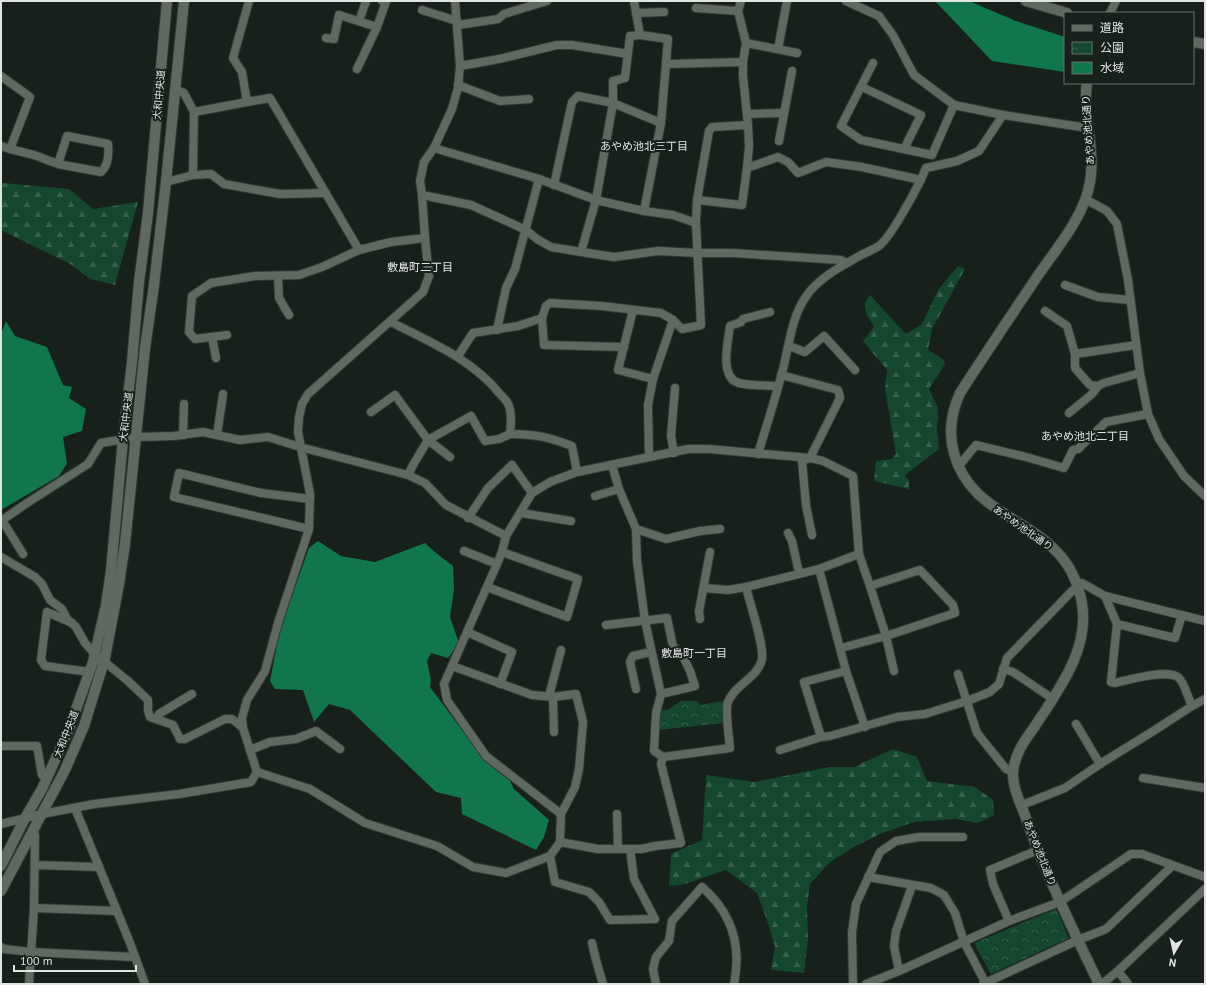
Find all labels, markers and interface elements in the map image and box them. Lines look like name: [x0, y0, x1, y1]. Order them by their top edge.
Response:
legend: [1064, 12, 1194, 84]
text: 道路: [1100, 20, 1124, 35]
text: 公園: [1100, 40, 1124, 55]
text: 水域: [1100, 60, 1124, 75]
street label: 大和中央道: [150, 70, 168, 120]
street label: あやめ池北通り: [1079, 95, 1097, 165]
district label: あやめ池北三丁目: [600, 139, 688, 153]
district label: 敷島町二丁目: [387, 260, 453, 274]
street label: 大和中央道: [117, 391, 135, 443]
district label: あやめ池北二丁目: [1041, 429, 1129, 443]
street label: あやめ池北通り: [991, 503, 1055, 553]
district label: 敷島町一丁目: [661, 646, 727, 660]
street label: 大和中央道: [51, 708, 81, 760]
street label: あやめ池北通り: [1021, 818, 1059, 888]
north arrow: [1154, 933, 1194, 973]
scale bar: [14, 947, 136, 973]
text: 100 m: [20, 953, 53, 968]
text: N: [1168, 955, 1177, 970]

